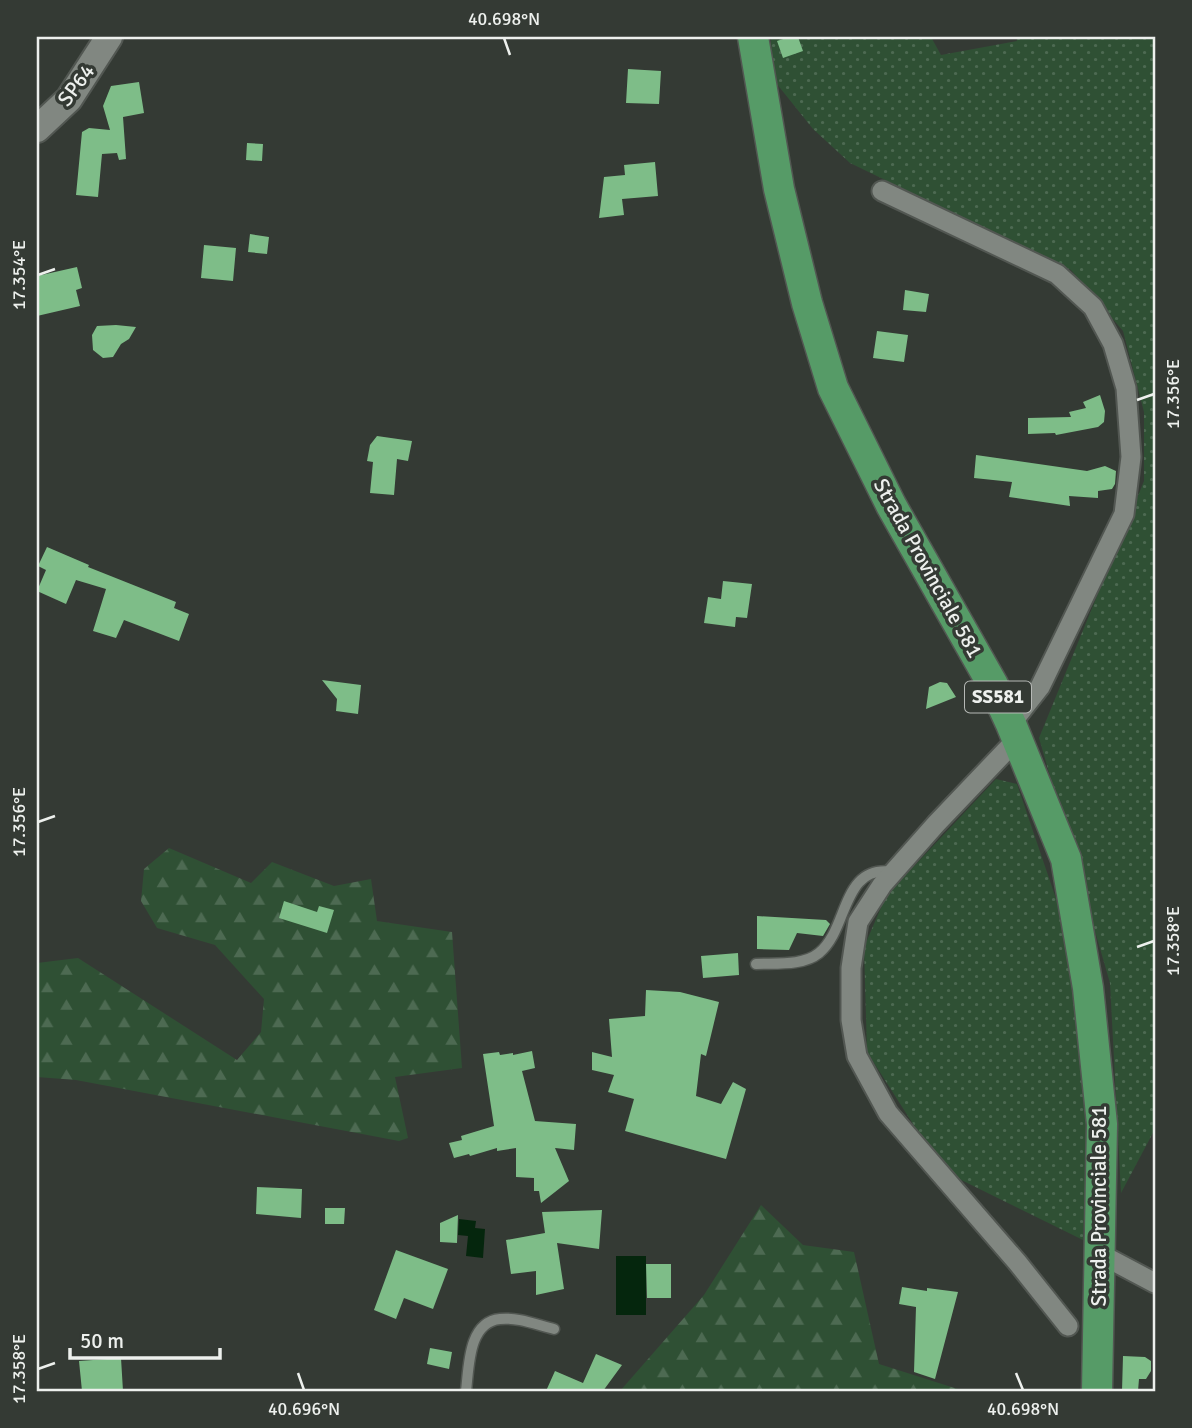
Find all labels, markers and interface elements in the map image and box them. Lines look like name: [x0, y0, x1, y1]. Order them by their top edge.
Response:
text: 40.698°N: [468, 8, 540, 30]
street label: SP64: [52, 59, 100, 111]
text: 17.354°E: [8, 240, 30, 310]
text: 17.356°E: [1162, 359, 1184, 429]
street label: Strada Provinciale 581: [868, 474, 988, 662]
road number: SS581: [965, 682, 1031, 712]
text: 17.356°E: [8, 787, 30, 857]
text: 17.358°E: [1162, 906, 1184, 976]
street label: Strada Provinciale 581: [1086, 1105, 1112, 1307]
scale bar: [70, 1316, 220, 1360]
text: 50 m: [80, 1328, 124, 1354]
text: 17.358°E: [8, 1334, 30, 1404]
text: 40.696°N: [268, 1398, 340, 1420]
text: 40.698°N: [987, 1398, 1059, 1420]

